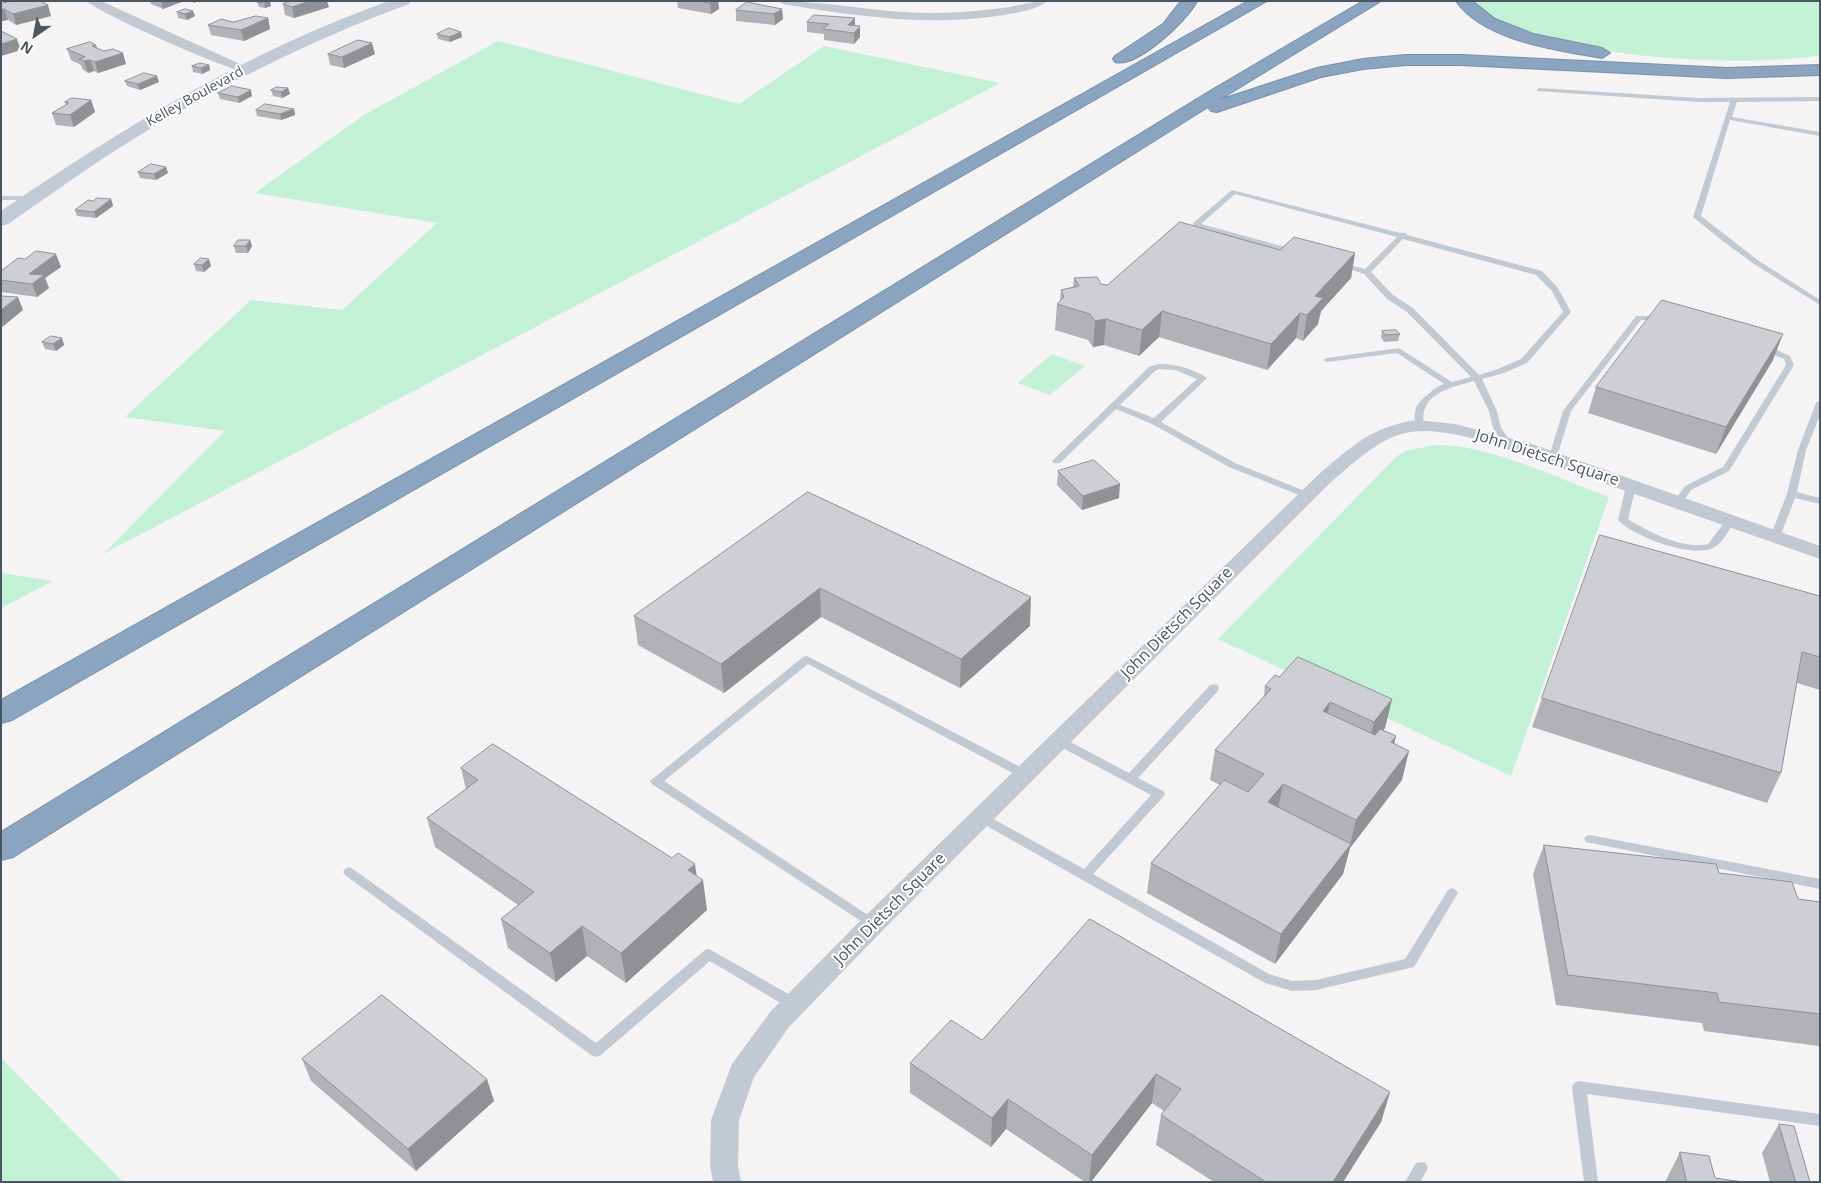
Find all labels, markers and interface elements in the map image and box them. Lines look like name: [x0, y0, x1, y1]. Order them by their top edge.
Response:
north arrow: [10, 10, 60, 60]
text: N: [17, 37, 37, 59]
street label: Kelley Boulevard: [143, 63, 247, 131]
street label: John Dietsch Square: [1473, 426, 1621, 490]
street label: John Dietsch Square: [1117, 563, 1237, 683]
street label: John Dietsch Square: [830, 849, 950, 969]

